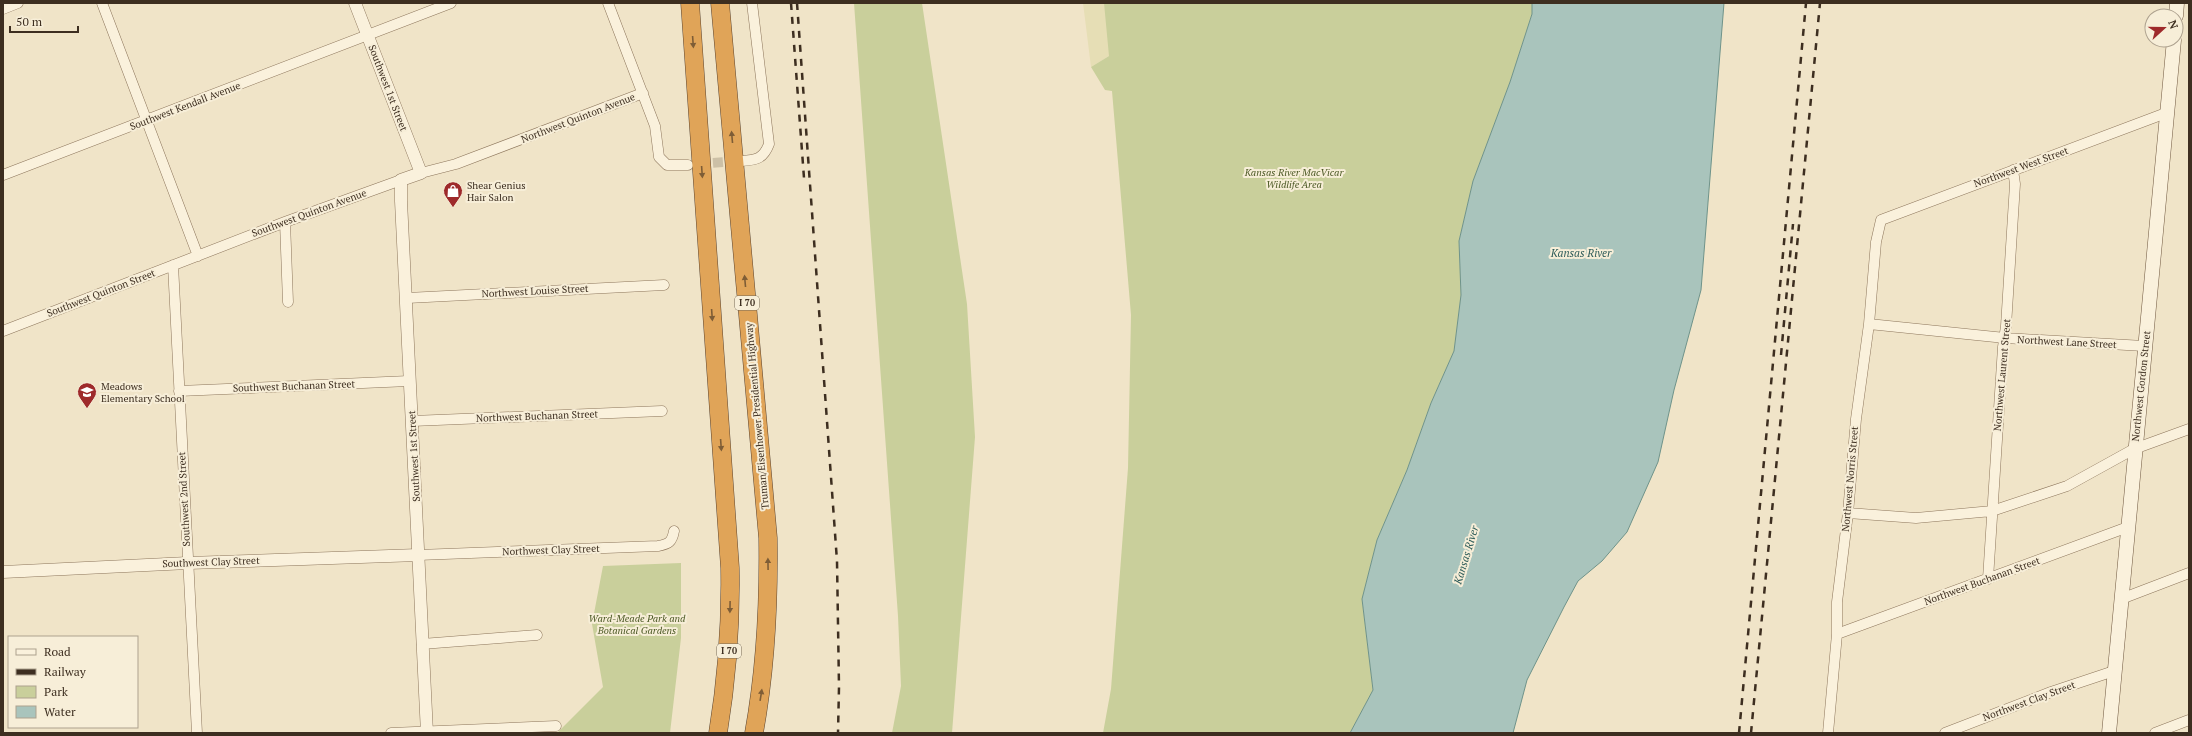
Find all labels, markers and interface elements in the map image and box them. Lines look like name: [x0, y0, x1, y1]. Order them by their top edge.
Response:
scale bar: [10, 8, 78, 34]
north arrow: [2144, 8, 2184, 48]
text: 50 m: [16, 14, 43, 29]
text: N: [2165, 18, 2182, 31]
one-way arrow: [689, 36, 696, 48]
street label: Southwest 1st Street: [366, 43, 411, 133]
street label: Southwest Kendall Avenue: [128, 79, 242, 133]
street label: Northwest Quinton Avenue: [519, 90, 637, 146]
one-way arrow: [729, 131, 736, 143]
street label: Northwest West Street: [1972, 144, 2070, 190]
one-way arrow: [699, 166, 706, 178]
park label: Kansas River MacVicar Wildlife Area: [1244, 166, 1344, 191]
place label: Shear Genius Hair Salon: [467, 179, 526, 204]
shop icon: Shear Genius Hair Salon: [442, 180, 464, 208]
street label: Southwest Quinton Avenue: [250, 186, 368, 240]
water label: Kansas River: [1550, 246, 1612, 260]
street label: Southwest Quinton Street: [45, 266, 157, 320]
one-way arrow: [742, 275, 748, 287]
street label: Northwest Louise Street: [481, 282, 589, 300]
road number: I 70: [735, 296, 759, 310]
one-way arrow: [709, 309, 716, 321]
street label: Northwest Laurent Street: [1991, 318, 2013, 432]
street label: Truman/Eisenhower Presidential Highway: [742, 321, 772, 510]
street label: Northwest Gordon Street: [2129, 330, 2153, 442]
street label: Northwest Lane Street: [2017, 333, 2117, 351]
street label: Southwest Buchanan Street: [233, 377, 356, 395]
place label: Meadows Elementary School: [101, 380, 185, 405]
school or university icon: Meadows Elementary School: [76, 381, 98, 409]
street label: Northwest Buchanan Street: [476, 407, 599, 425]
street label: Southwest 1st Street: [405, 410, 423, 502]
street label: Northwest Norris Street: [1839, 425, 1861, 532]
one-way arrow: [718, 439, 725, 451]
street label: Southwest 2nd Street: [175, 451, 193, 547]
water label: Kansas River: [1450, 523, 1482, 587]
street label: Northwest Clay Street: [502, 542, 600, 558]
street label: Southwest Clay Street: [162, 554, 260, 570]
street label: Northwest Buchanan Street: [1922, 554, 2042, 608]
one-way arrow: [765, 557, 771, 570]
one-way arrow: [727, 601, 734, 613]
park label: Ward-Meade Park and Botanical Gardens: [589, 612, 686, 637]
legend: [8, 636, 138, 728]
text: Road: [44, 644, 71, 659]
road number: I 70: [717, 644, 741, 658]
text: Railway: [44, 664, 87, 679]
street label: Northwest Clay Street: [1981, 678, 2077, 724]
text: Park: [44, 684, 69, 699]
one-way arrow: [758, 688, 764, 701]
text: Water: [44, 704, 76, 719]

